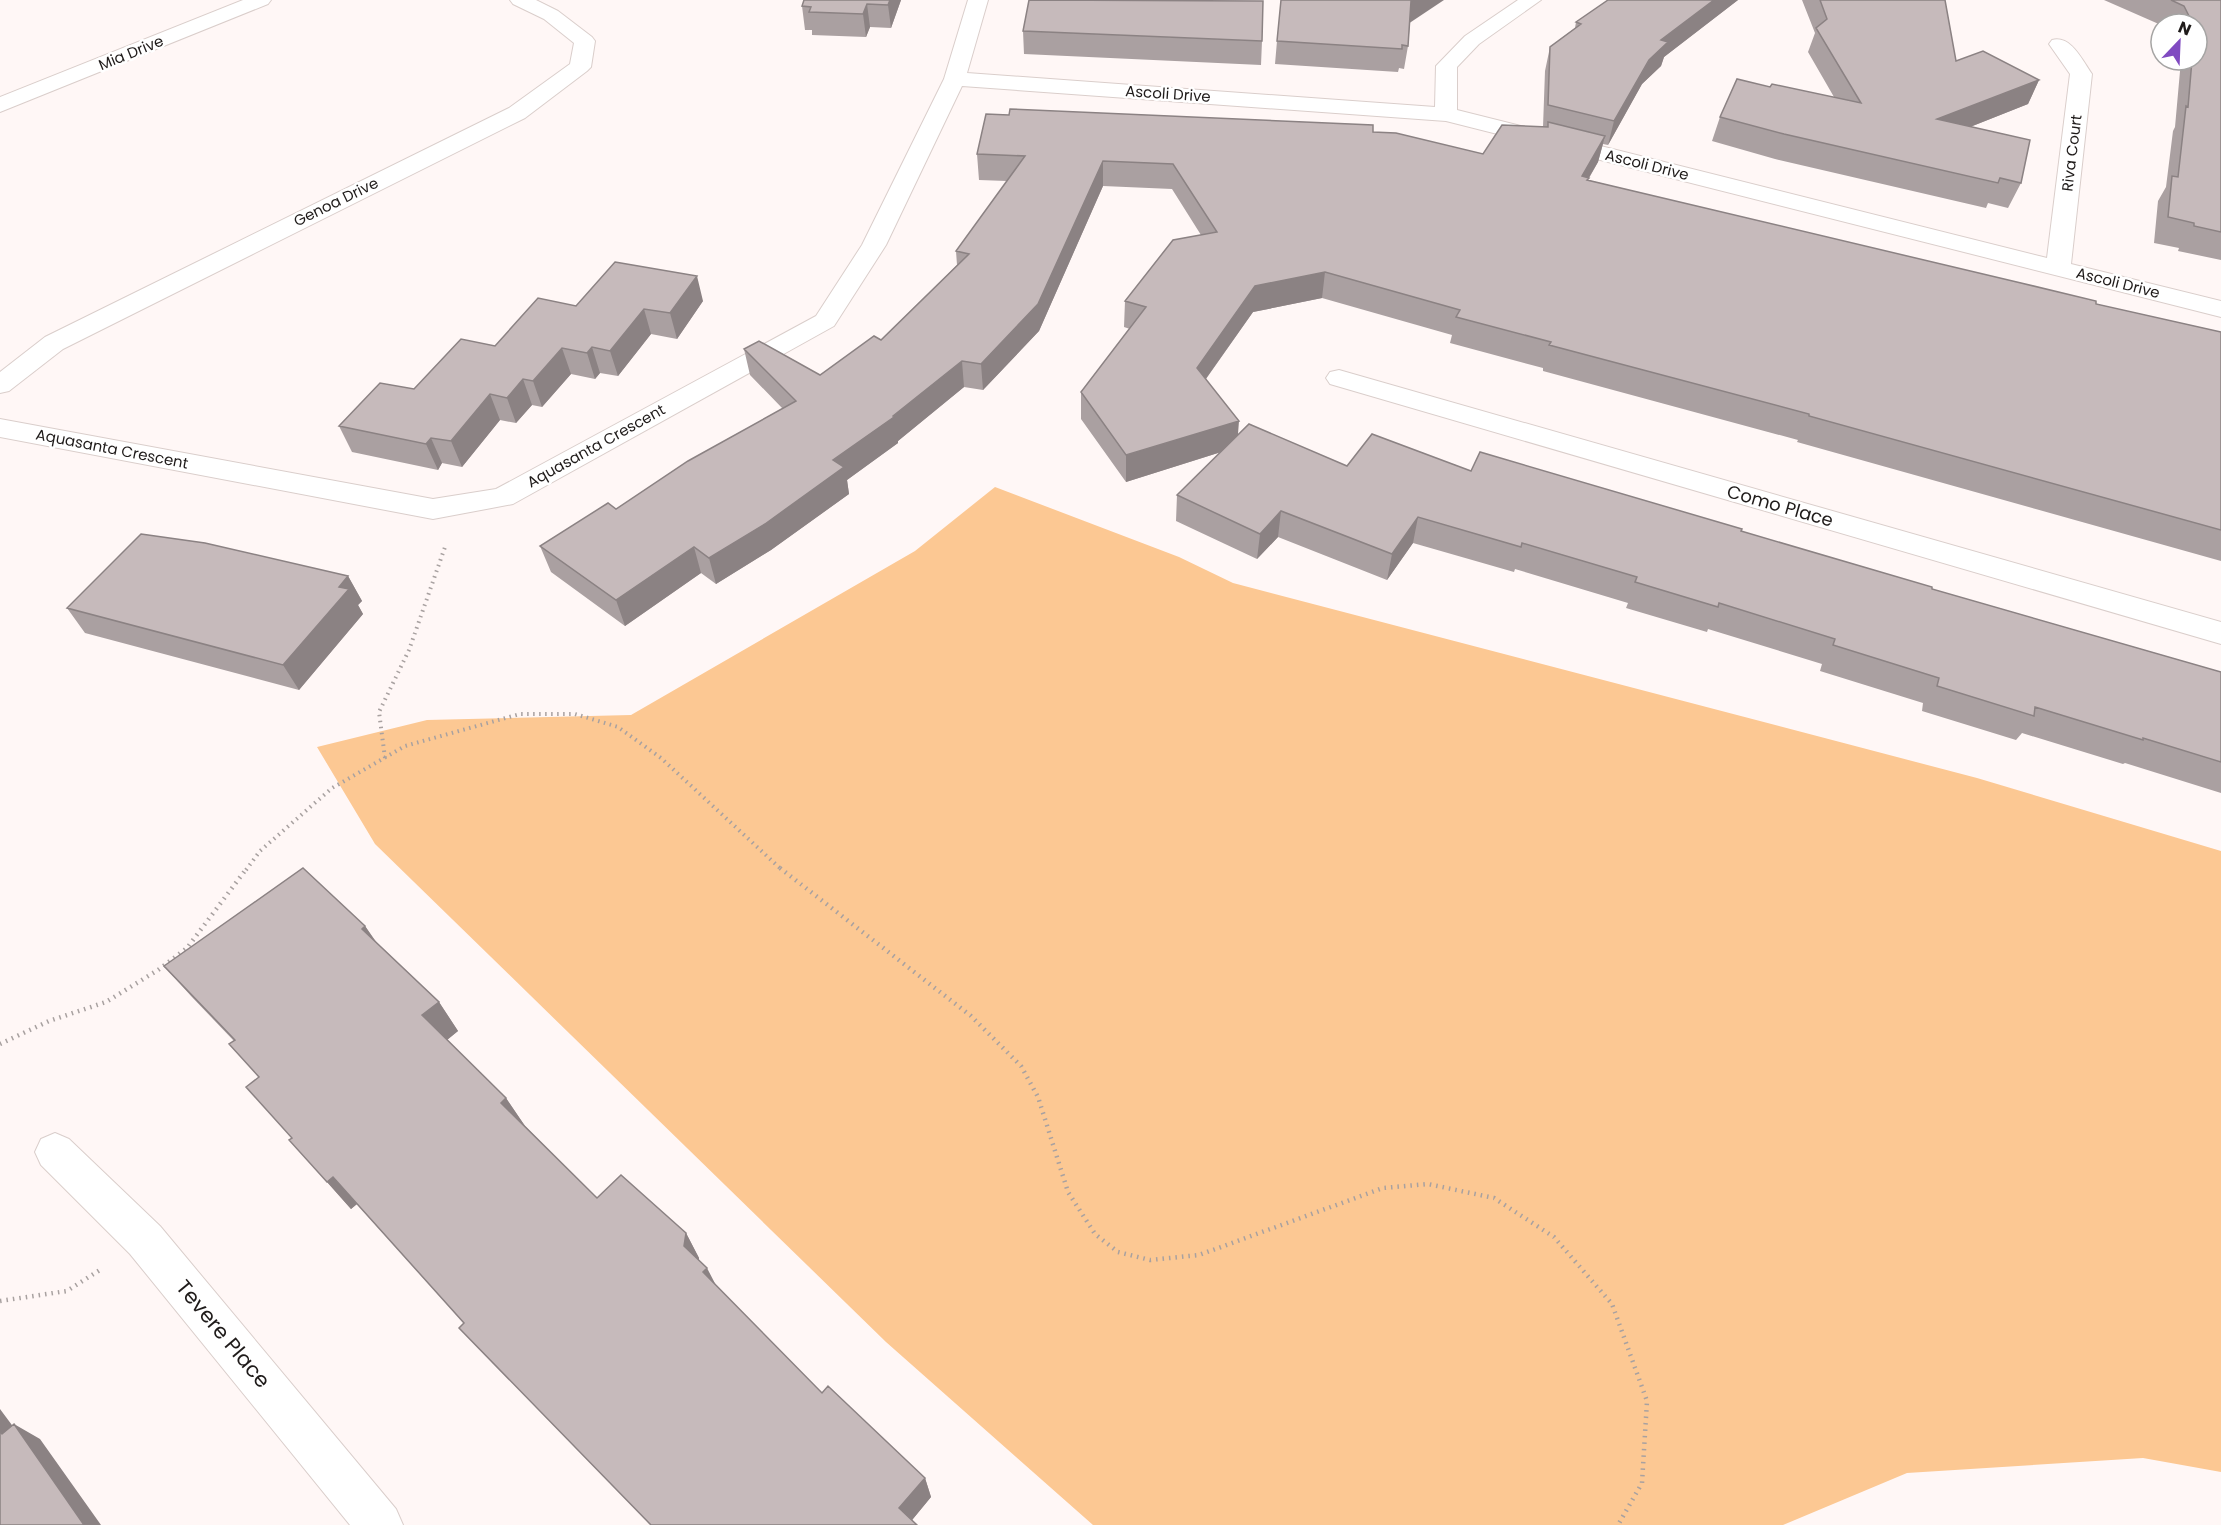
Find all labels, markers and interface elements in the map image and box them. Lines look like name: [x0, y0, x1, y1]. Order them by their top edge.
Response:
north arrow: [2149, 12, 2209, 72]
text: N: [2175, 16, 2195, 42]
street label: Mia Drive: [95, 30, 166, 75]
street label: Ascoli Drive: [1125, 80, 1211, 107]
street label: Riva Court: [2056, 113, 2087, 193]
street label: Ascoli Drive: [1603, 144, 1691, 185]
street label: Genoa Drive: [290, 172, 382, 231]
street label: Ascoli Drive: [2074, 262, 2162, 303]
street label: Aquasanta Crescent: [523, 399, 669, 492]
street label: Aquasanta Crescent: [34, 423, 190, 474]
street label: Como Place: [1724, 478, 1836, 533]
street label: Tevere Place: [170, 1273, 277, 1394]

